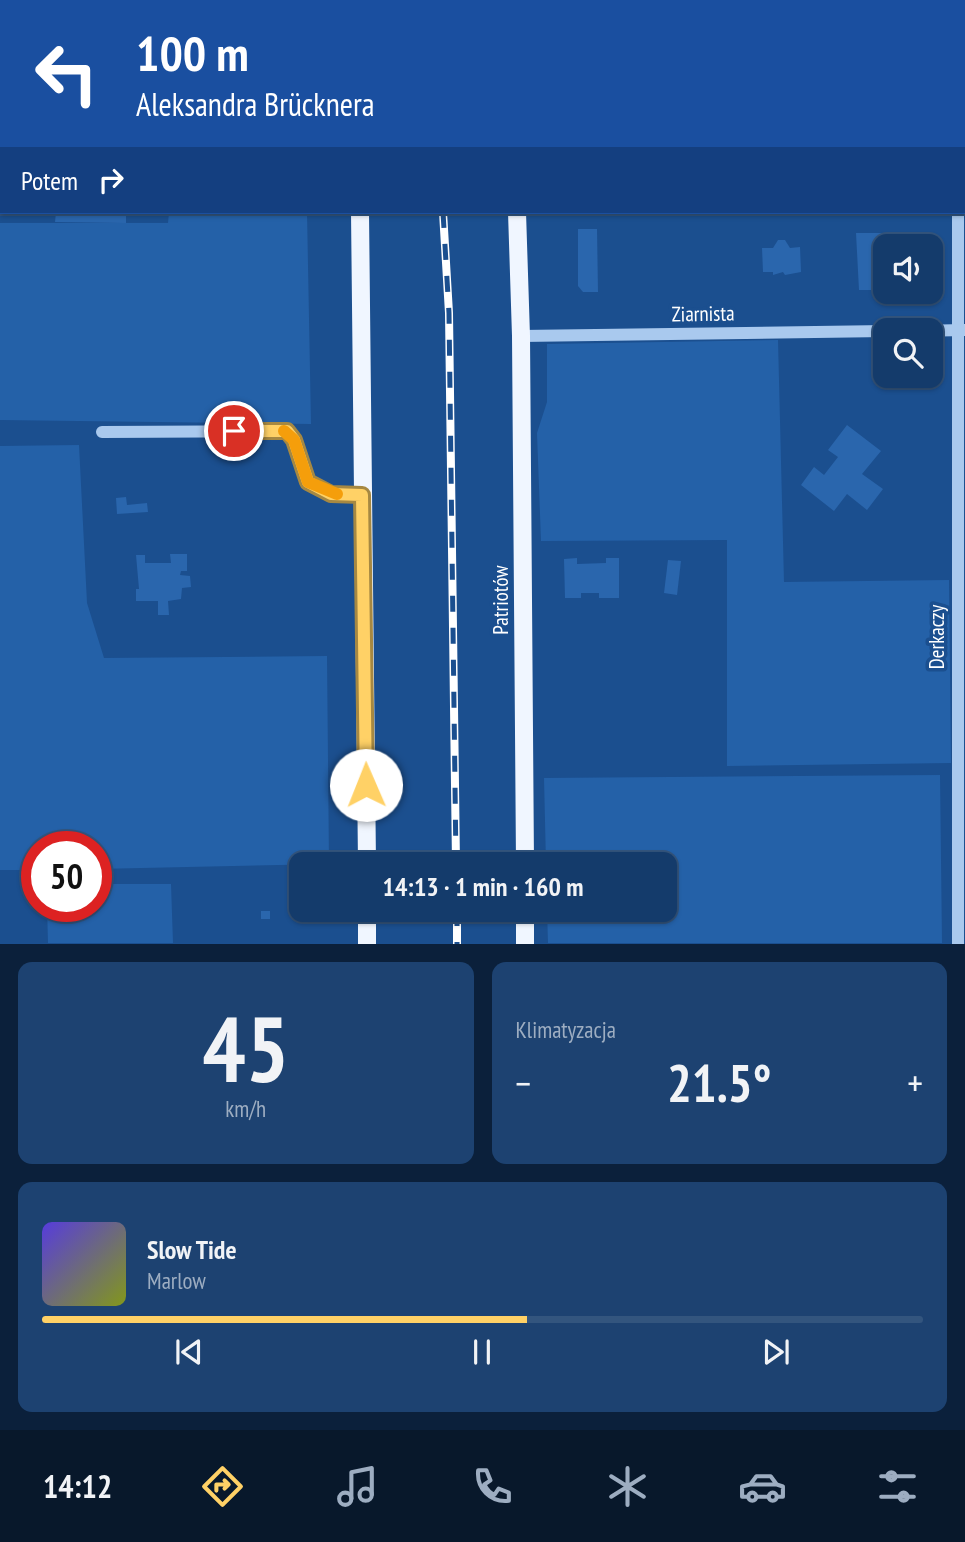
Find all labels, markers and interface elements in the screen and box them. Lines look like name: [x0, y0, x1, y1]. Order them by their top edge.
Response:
text: 100 m: [136, 21, 249, 85]
icon: left: [21, 28, 112, 119]
text: Aleksandra Brücknera: [136, 83, 374, 125]
icon: right: [92, 161, 130, 199]
text: Potem: [21, 164, 78, 197]
map controls: [873, 234, 943, 388]
button: sound: [873, 234, 943, 304]
street label: Ziarnista: [671, 299, 735, 328]
button: search: [873, 318, 943, 388]
pin: [204, 401, 264, 461]
icon: arrive: [215, 412, 253, 450]
street label: Patriotów: [487, 565, 514, 635]
street label: Derkaczy: [923, 605, 950, 669]
position arrow: [329, 748, 403, 822]
speed limit sign: 50: [21, 831, 112, 922]
text: 14:13 · 1 min · 160 m: [383, 870, 583, 903]
text: 45: [202, 989, 289, 1107]
text: Klimatyzacja: [516, 1015, 616, 1044]
text: 21.5°: [667, 1049, 772, 1116]
text: −: [516, 1058, 531, 1107]
text: +: [907, 1058, 923, 1107]
text: km/h: [225, 1094, 266, 1123]
text: Slow Tide: [147, 1233, 237, 1266]
text: Marlow: [147, 1266, 206, 1295]
icon: previous: [170, 1333, 208, 1371]
icon: pause: [463, 1333, 501, 1371]
icon: next: [757, 1333, 795, 1371]
icon: directions: [198, 1462, 247, 1511]
icon: music: [333, 1462, 382, 1511]
icon: phone: [468, 1462, 517, 1511]
icon: climate: [603, 1462, 652, 1511]
icon: car: [738, 1462, 787, 1511]
icon: filters: [873, 1462, 922, 1511]
text: 14:12: [43, 1465, 112, 1507]

